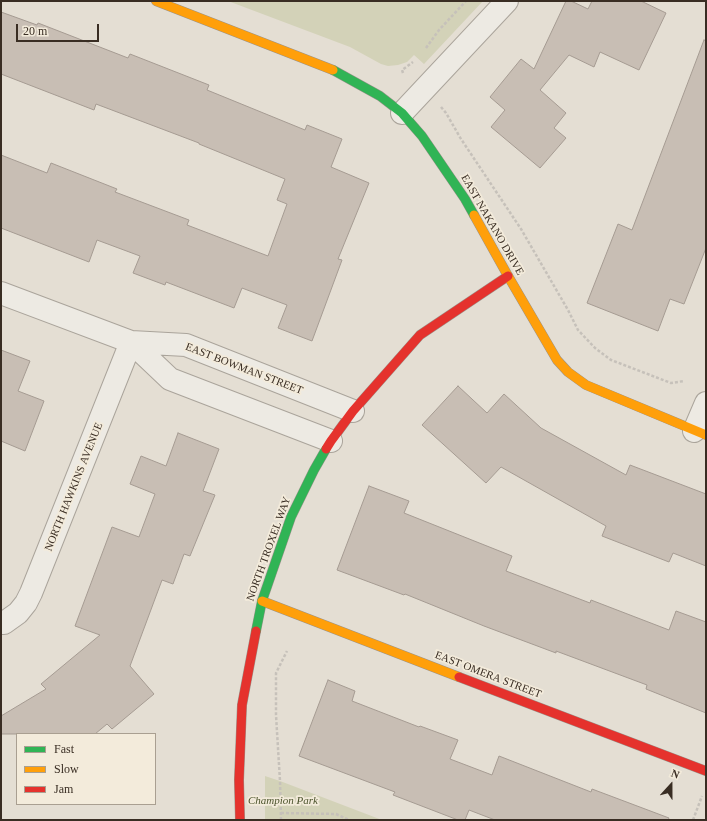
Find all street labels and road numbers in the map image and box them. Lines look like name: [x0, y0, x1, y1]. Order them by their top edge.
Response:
street label: EAST NAKANO DRIVE: [458, 172, 526, 278]
street label: EAST BOWMAN STREET: [183, 341, 305, 397]
street label: NORTH HAWKINS AVENUE: [42, 421, 106, 553]
street label: NORTH TROXEL WAY: [244, 495, 294, 603]
street label: EAST OMERA STREET: [433, 649, 543, 701]

